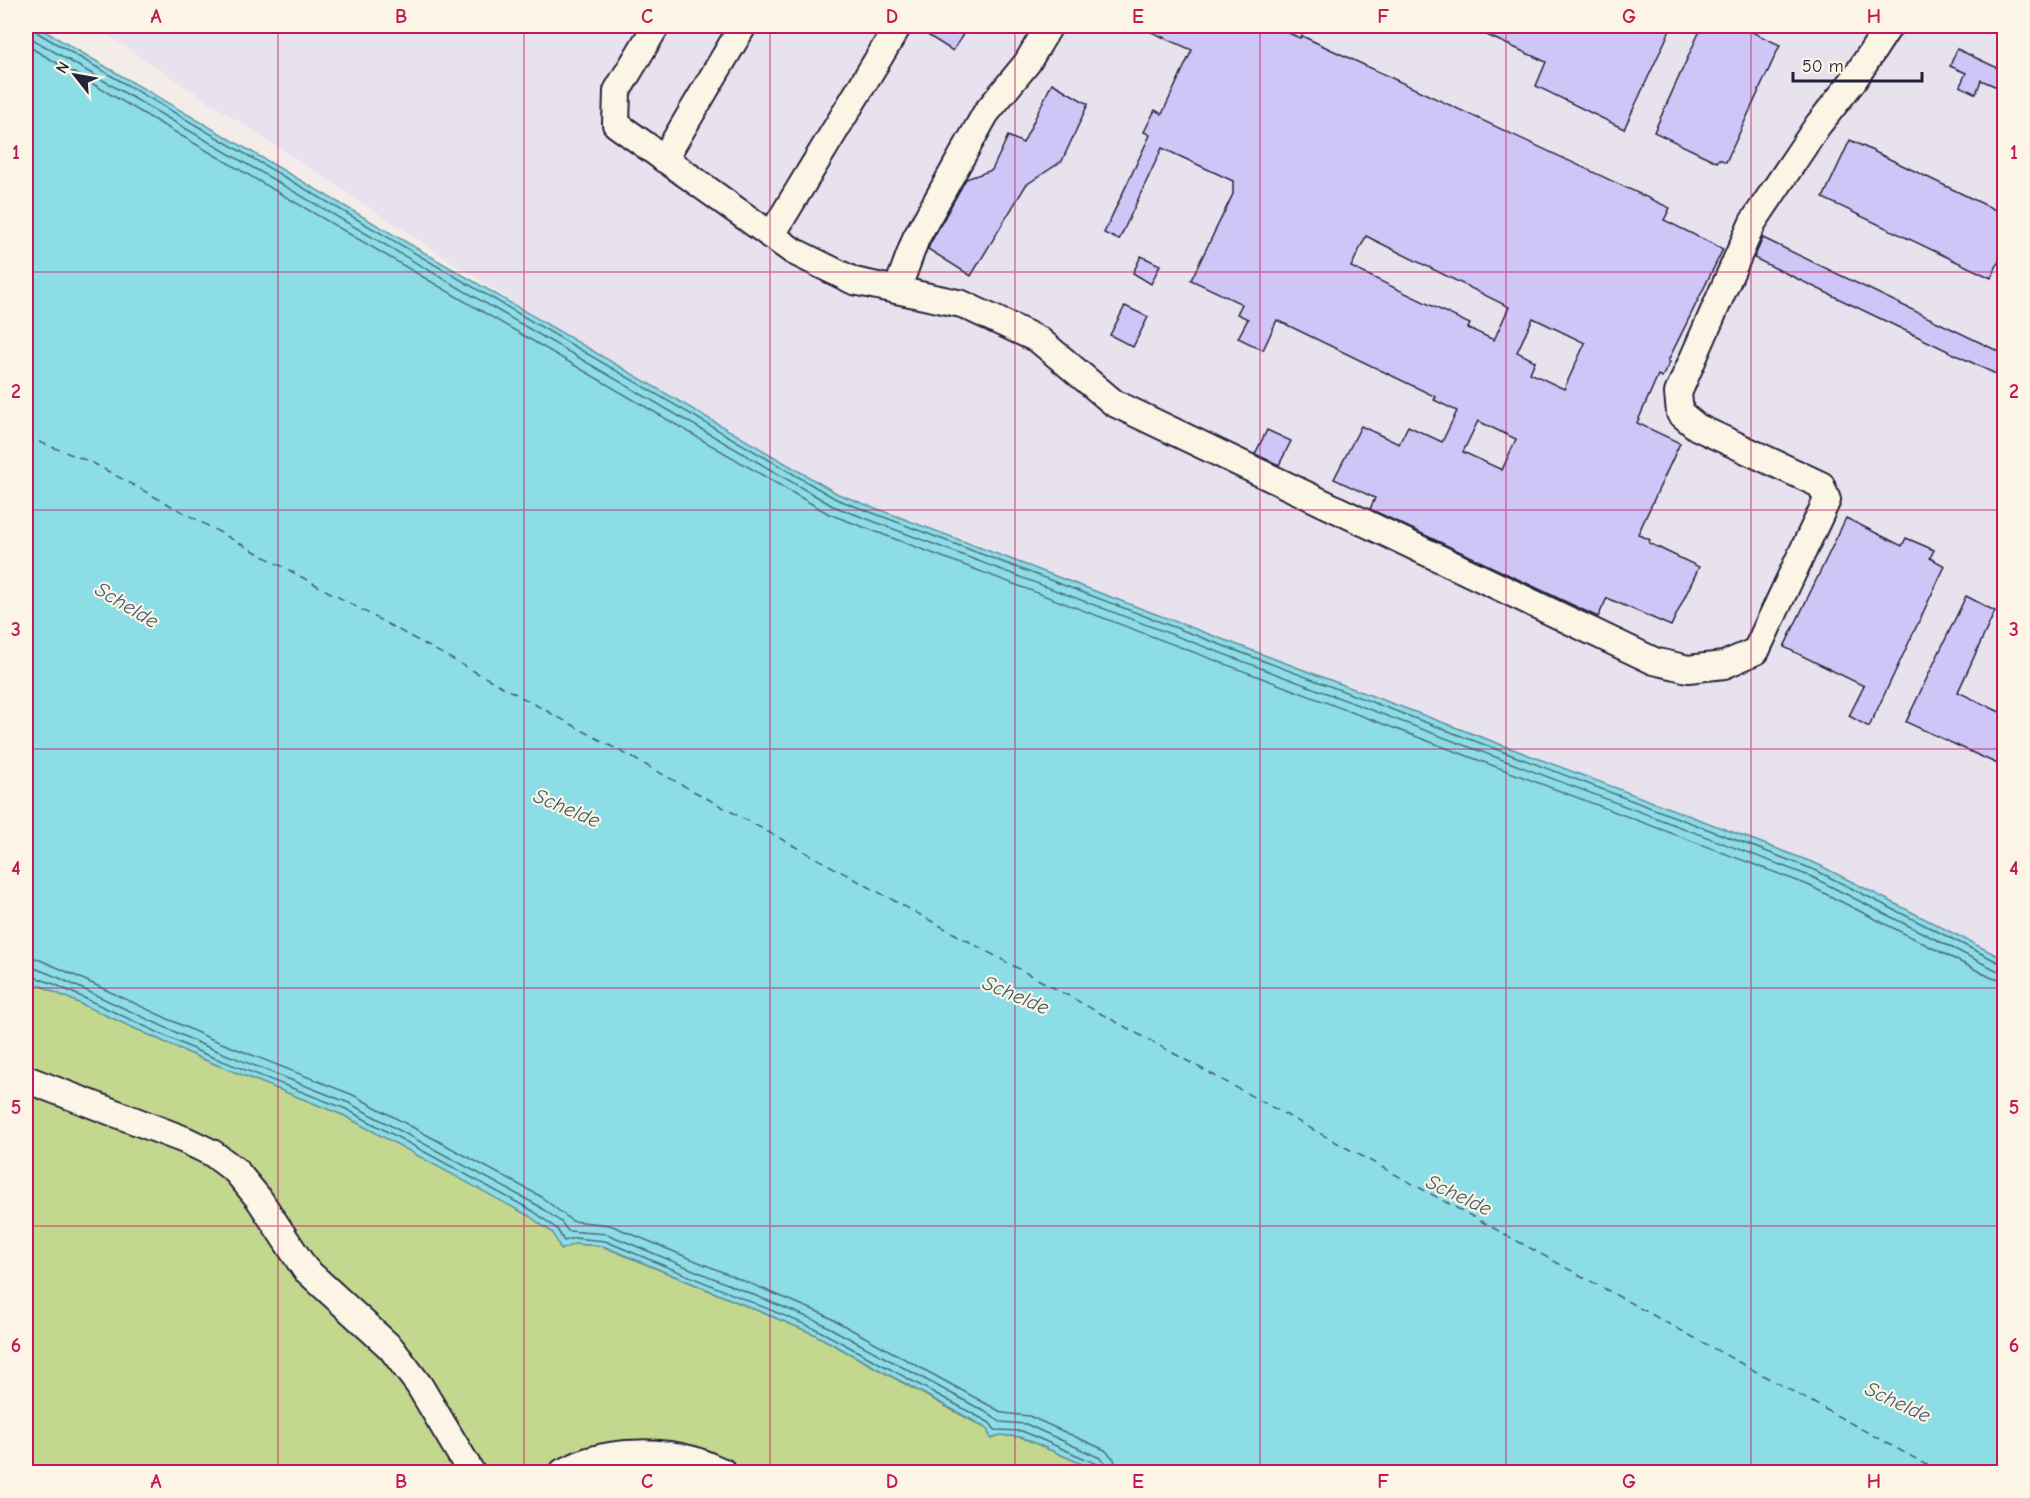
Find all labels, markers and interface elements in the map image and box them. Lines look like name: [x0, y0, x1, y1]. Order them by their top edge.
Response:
text: A: [150, 5, 162, 28]
text: B: [395, 5, 407, 28]
text: C: [641, 5, 653, 28]
text: D: [886, 5, 898, 28]
text: E: [1132, 5, 1144, 28]
text: F: [1377, 5, 1389, 28]
text: G: [1622, 5, 1636, 28]
text: H: [1867, 5, 1881, 28]
north arrow: [45, 45, 105, 105]
scale bar: [1793, 45, 1922, 83]
text: 50 m: [1802, 56, 1844, 77]
text: N: [53, 59, 73, 77]
text: 1: [12, 141, 20, 164]
text: 1: [2010, 141, 2018, 164]
text: 2: [11, 380, 21, 403]
text: 2: [2009, 380, 2019, 403]
water label: Schelde: [91, 577, 163, 633]
text: 3: [11, 618, 21, 641]
text: 3: [2009, 618, 2019, 641]
water label: Schelde: [530, 783, 604, 833]
text: 4: [11, 857, 21, 880]
text: 4: [2009, 857, 2019, 880]
water label: Schelde: [979, 970, 1053, 1020]
text: 5: [11, 1096, 21, 1119]
text: 5: [2009, 1096, 2019, 1119]
water label: Schelde: [1422, 1169, 1496, 1221]
text: 6: [11, 1334, 21, 1357]
text: 6: [2009, 1334, 2019, 1357]
water label: Schelde: [1861, 1376, 1935, 1428]
text: A: [150, 1470, 162, 1493]
text: B: [395, 1470, 407, 1493]
text: C: [641, 1470, 653, 1493]
text: D: [886, 1470, 898, 1493]
text: E: [1132, 1470, 1144, 1493]
text: F: [1377, 1470, 1389, 1493]
text: G: [1622, 1470, 1636, 1493]
text: H: [1867, 1470, 1881, 1493]

